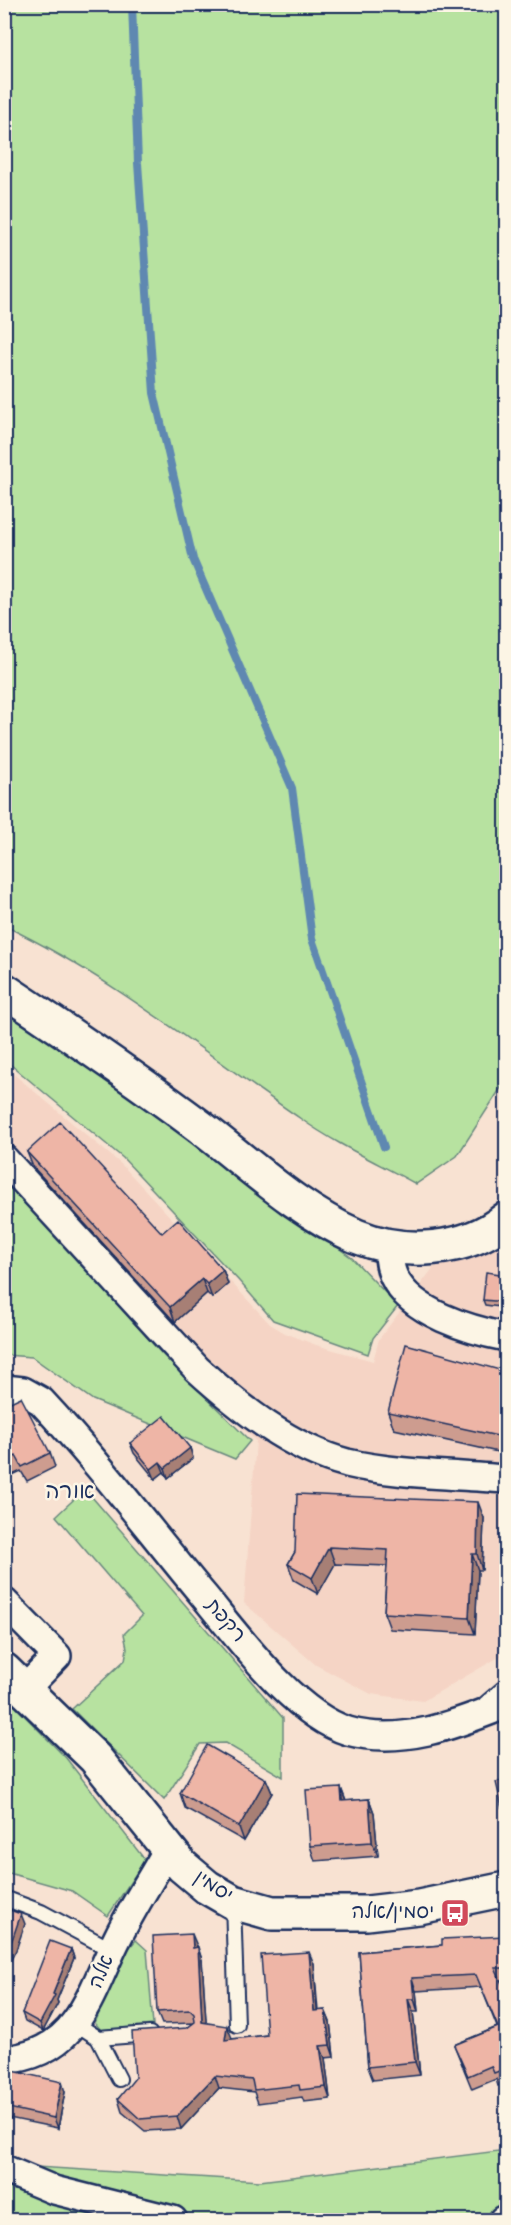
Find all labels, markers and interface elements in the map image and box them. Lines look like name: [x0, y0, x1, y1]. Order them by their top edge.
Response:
district label: אורה: [45, 1475, 95, 1510]
street label: רקפת: [196, 1591, 253, 1650]
street label: יסמין: [187, 1862, 239, 1912]
place label: יסמין/אלה: [352, 1897, 434, 1929]
bus stop icon: יסמין/אלה: [439, 1897, 471, 1929]
street label: אלה: [81, 1950, 123, 1994]

